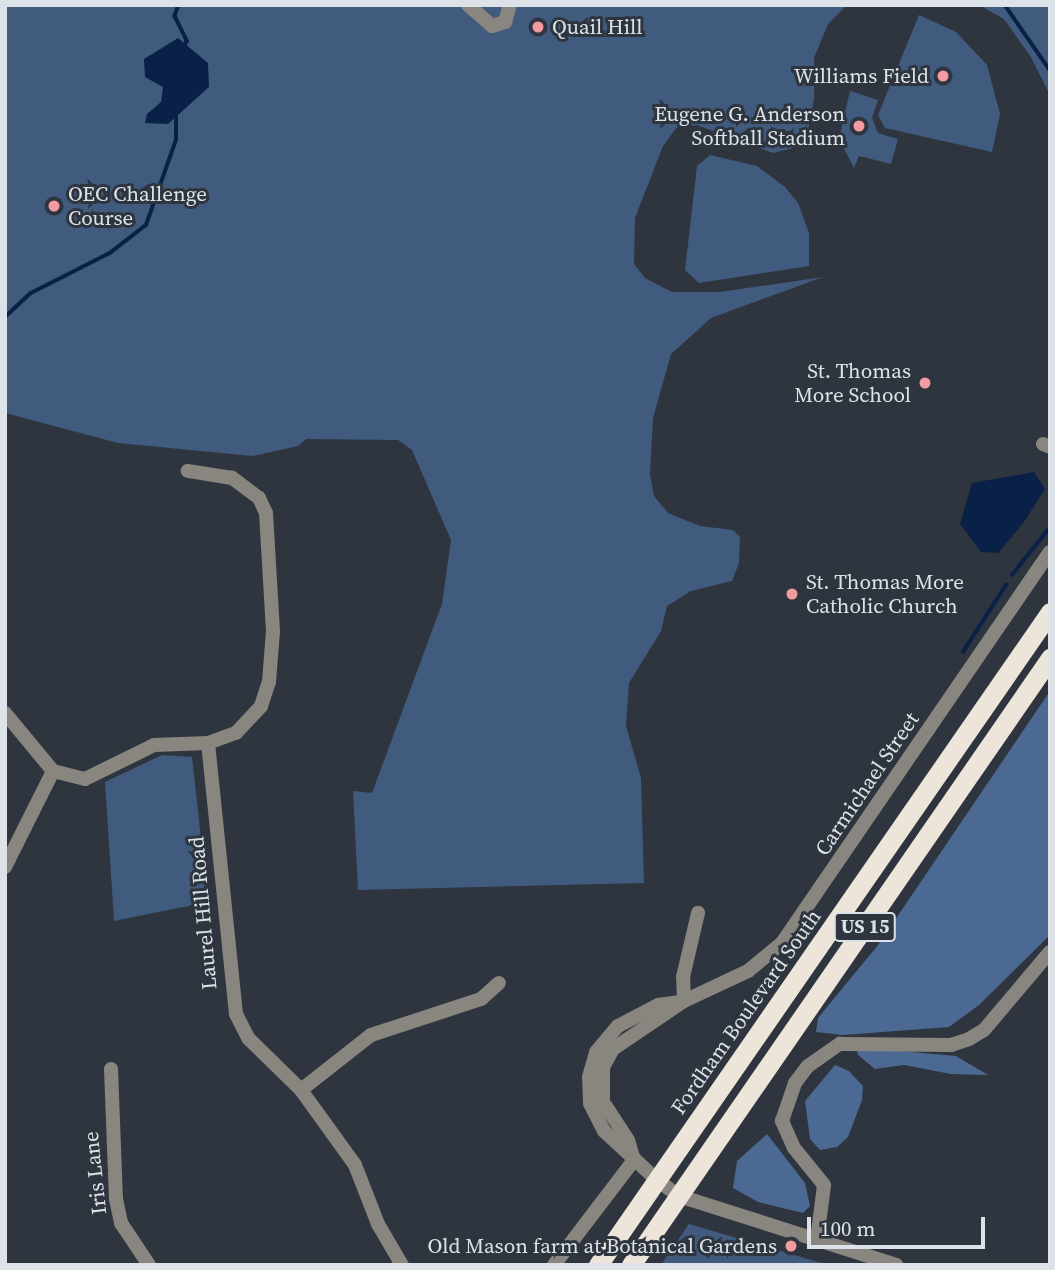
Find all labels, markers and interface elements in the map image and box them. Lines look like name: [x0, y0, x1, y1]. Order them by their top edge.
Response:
place label: Quail Hill: [552, 14, 643, 40]
marker: Quail Hill: [530, 19, 546, 35]
place label: Williams Field: [794, 63, 929, 89]
marker: Williams Field: [935, 68, 951, 84]
place label: Eugene G. Anderson Softball Stadium: [654, 101, 845, 151]
marker: Eugene G. Anderson Softball Stadium: [851, 118, 867, 134]
place label: OEC Challenge Course: [68, 181, 207, 231]
marker: OEC Challenge Course: [46, 198, 62, 214]
place label: St. Thomas More School: [794, 358, 911, 408]
marker: St. Thomas More School: [917, 375, 933, 391]
place label: St. Thomas More Catholic Church: [806, 569, 964, 619]
marker: St. Thomas More Catholic Church: [784, 586, 800, 602]
street label: Carmichael Street: [810, 708, 924, 860]
street label: Laurel Hill Road: [184, 835, 222, 991]
street label: Fordham Boulevard South: [666, 905, 826, 1119]
road number: US 15: [834, 911, 896, 942]
street label: Iris Lane: [78, 1130, 112, 1216]
scale bar: [810, 1204, 988, 1248]
text: 100 m: [820, 1214, 875, 1243]
place label: Old Mason farm at Botanical Gardens: [427, 1233, 777, 1259]
marker: Old Mason farm at Botanical Gardens: [783, 1238, 799, 1254]

